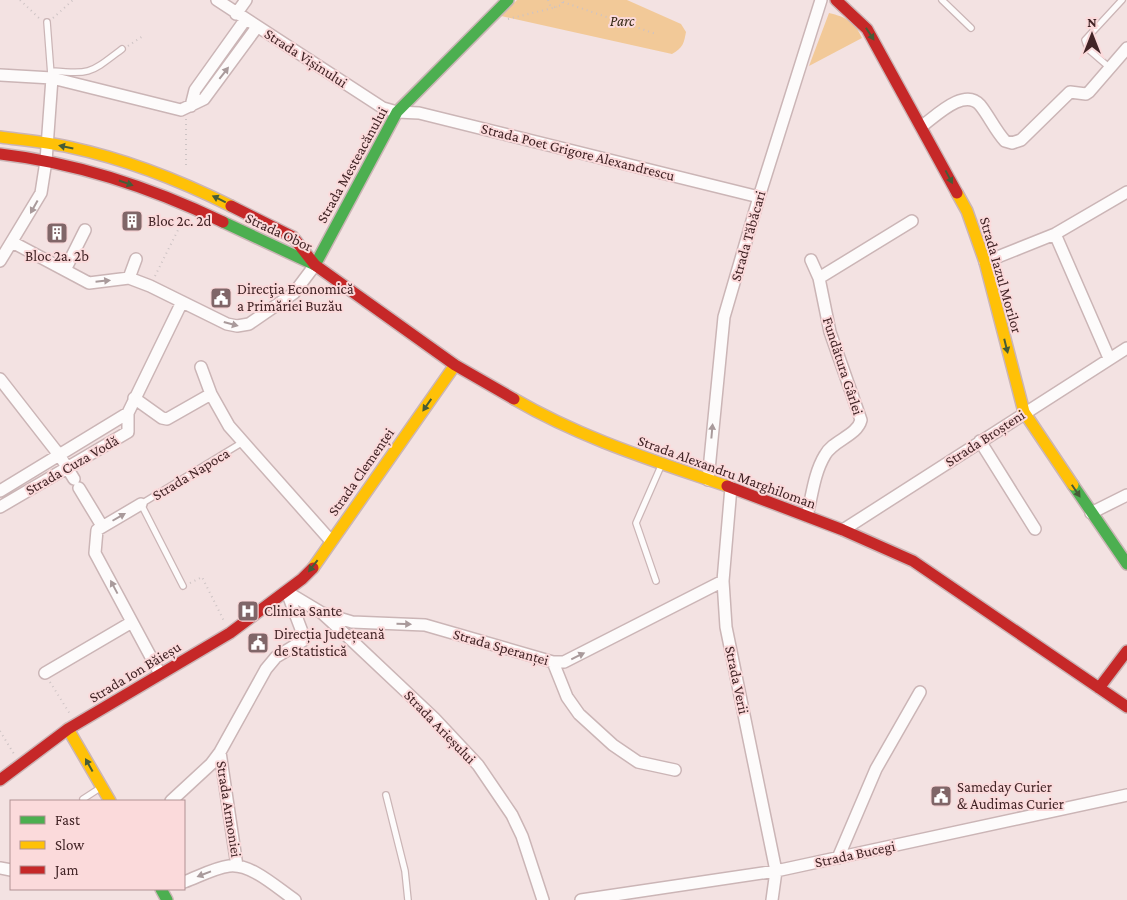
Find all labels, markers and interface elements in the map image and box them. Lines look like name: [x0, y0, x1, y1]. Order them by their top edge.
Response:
north arrow: [1067, 10, 1117, 60]
park label: Parc: [610, 13, 635, 29]
text: N: [1087, 14, 1097, 30]
street label: Strada Vișinului: [261, 25, 350, 92]
one-way arrow: [865, 28, 875, 41]
one-way arrow: [219, 66, 230, 79]
street label: Strada Mesteacănului: [314, 104, 391, 226]
street label: Strada Poet Grigore Alexandrescu: [479, 120, 676, 185]
one-way arrow: [58, 143, 74, 151]
one-way arrow: [945, 169, 953, 184]
one-way arrow: [119, 179, 134, 187]
street label: Strada Tăbăcari: [727, 189, 769, 283]
one-way arrow: [212, 195, 226, 203]
one-way arrow: [29, 201, 38, 214]
building icon: Bloc 2c. 2d: [120, 209, 144, 233]
street label: Strada Obor: [243, 210, 316, 255]
place label: Bloc 2c. 2d: [148, 213, 211, 229]
street label: Strada Iazul Morilor: [977, 215, 1025, 336]
building icon: Bloc 2a. 2b: [45, 221, 69, 245]
place label: Bloc 2a. 2b: [25, 248, 89, 264]
one-way arrow: [96, 277, 112, 285]
place label: Direcţia Economică a Primăriei Buzău: [237, 281, 354, 314]
public building icon: Direcţia Economică a Primăriei Buzău: [209, 286, 233, 310]
street label: Fundătura Gârlei: [820, 315, 866, 417]
one-way arrow: [224, 320, 239, 328]
one-way arrow: [1002, 339, 1010, 354]
one-way arrow: [422, 398, 432, 412]
street label: Strada Broșteni: [942, 406, 1029, 471]
one-way arrow: [708, 423, 716, 439]
street label: Strada Clemenței: [325, 425, 399, 520]
street label: Strada Cuza Vodă: [23, 432, 121, 498]
street label: Strada Alexandru Marghiloman: [635, 432, 818, 513]
street label: Strada Napoca: [150, 445, 233, 504]
one-way arrow: [1071, 484, 1081, 497]
one-way arrow: [112, 512, 125, 521]
one-way arrow: [308, 559, 319, 572]
one-way arrow: [110, 580, 118, 595]
hospital icon: Clinica Sante: [236, 599, 260, 623]
place label: Clinica Sante: [264, 603, 343, 619]
one-way arrow: [397, 620, 413, 628]
place label: Direcția Județeană de Statistică: [274, 626, 385, 659]
street label: Strada Speranței: [451, 626, 551, 670]
public building icon: Direcția Județeană de Statistică: [246, 631, 270, 655]
street label: Strada Ion Băieșu: [86, 638, 185, 707]
street label: Strada Verii: [722, 644, 752, 716]
one-way arrow: [571, 652, 585, 660]
street label: Strada Arieșului: [400, 687, 479, 768]
one-way arrow: [84, 759, 93, 772]
street label: Strada Armoniei: [213, 760, 245, 858]
place label: Sameday Curier & Audimas Curier: [957, 779, 1065, 812]
public building icon: Sameday Curier & Audimas Curier: [929, 784, 953, 808]
legend: [10, 800, 185, 890]
text: Fast: [55, 812, 81, 828]
text: Slow: [55, 837, 85, 853]
street label: Strada Bucegi: [813, 838, 897, 871]
text: Jam: [53, 862, 78, 879]
one-way arrow: [197, 871, 211, 879]

